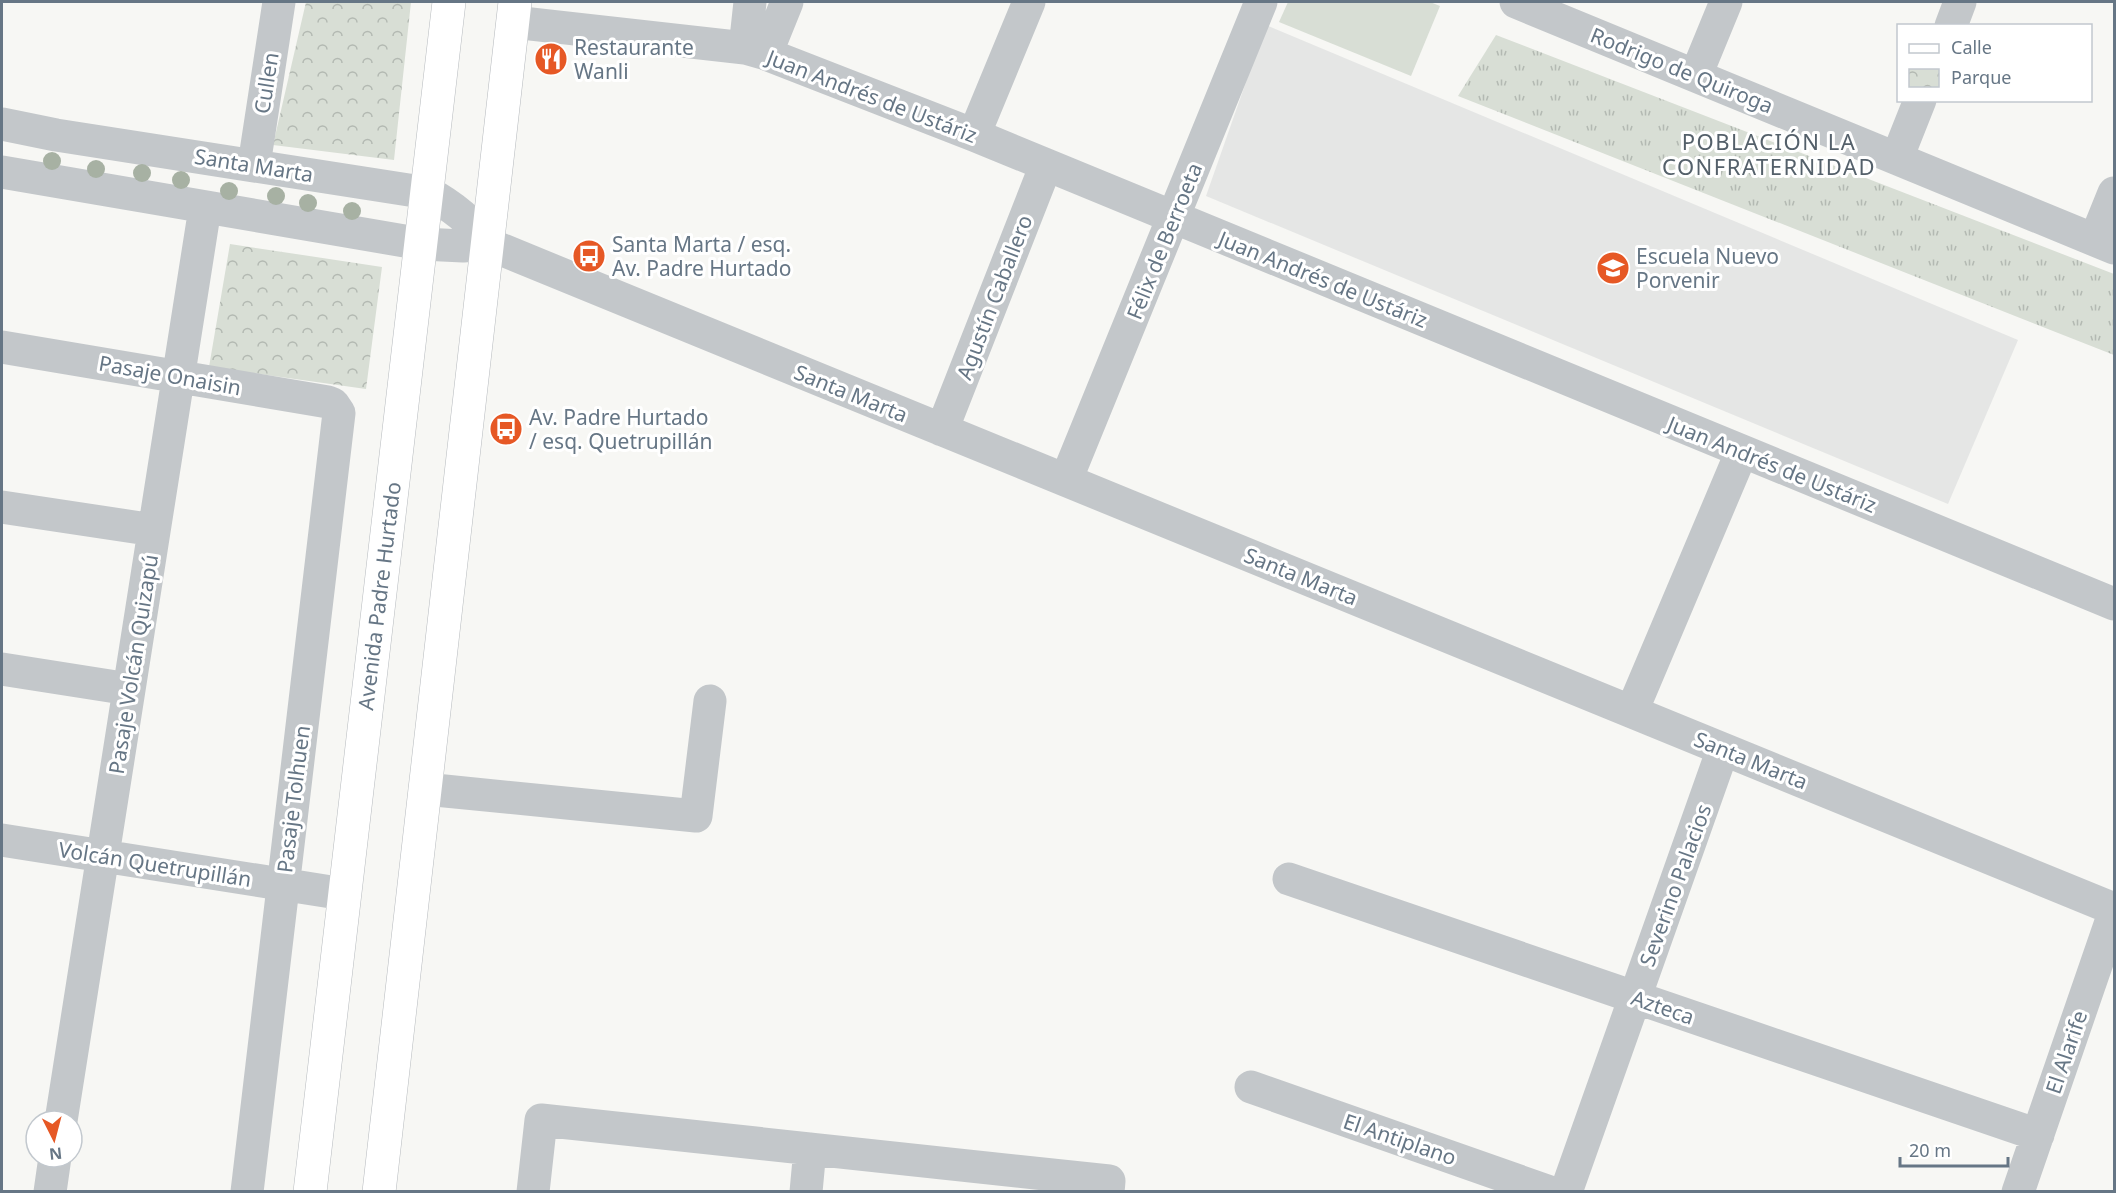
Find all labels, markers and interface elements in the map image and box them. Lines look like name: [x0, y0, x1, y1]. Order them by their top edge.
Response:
street label: Rodrigo de Quiroga: [1587, 21, 1777, 119]
legend: [1897, 24, 2092, 102]
place label: Restaurante Wanli: [574, 33, 694, 85]
text: Calle: [1951, 35, 1992, 59]
restaurant icon: Restaurante Wanli: [533, 41, 569, 77]
street label: Juan Andrés de Ustáriz: [761, 42, 981, 149]
street label: Cullen: [247, 50, 285, 116]
text: Parque: [1951, 65, 2011, 89]
district label: POBLACIÓN LA CONFRATERNIDAD: [1662, 126, 1876, 181]
street label: Santa Marta: [193, 142, 315, 188]
street label: Félix de Berroeta: [1120, 158, 1208, 324]
street label: Agustín Caballero: [950, 211, 1038, 383]
street label: Juan Andrés de Ustáriz: [1213, 224, 1432, 334]
place label: Santa Marta / esq. Av. Padre Hurtado: [612, 230, 792, 282]
bus stop icon: Santa Marta / esq. Av. Padre Hurtado: [571, 238, 607, 274]
place label: Escuela Nuevo Porvenir: [1636, 242, 1779, 294]
school or university icon: Escuela Nuevo Porvenir: [1595, 250, 1631, 286]
street label: Pasaje Onaisin: [97, 349, 243, 401]
street label: Santa Marta: [790, 358, 912, 428]
place label: Av. Padre Hurtado / esq. Quetrupillán: [529, 403, 713, 455]
street label: Juan Andrés de Ustáriz: [1662, 409, 1881, 519]
bus stop icon: Av. Padre Hurtado / esq. Quetrupillán: [488, 411, 524, 447]
street label: Avenida Padre Hurtado: [351, 480, 407, 712]
street label: Santa Marta: [1240, 541, 1362, 611]
street label: Pasaje Volcán Quizapú: [102, 552, 164, 776]
street label: Pasaje Tolhuen: [270, 724, 316, 874]
street label: Santa Marta: [1690, 725, 1812, 795]
street label: Severino Palacios: [1633, 800, 1717, 970]
street label: Volcán Quetrupillán: [57, 835, 253, 893]
street label: Azteca: [1628, 983, 1698, 1031]
street label: El Alarife: [2039, 1007, 2093, 1097]
street label: El Antiplano: [1340, 1107, 1460, 1171]
north arrow: [24, 1109, 84, 1169]
scale bar: [1900, 1130, 2008, 1168]
text: 20 m: [1909, 1138, 1951, 1162]
text: N: [48, 1142, 63, 1166]

